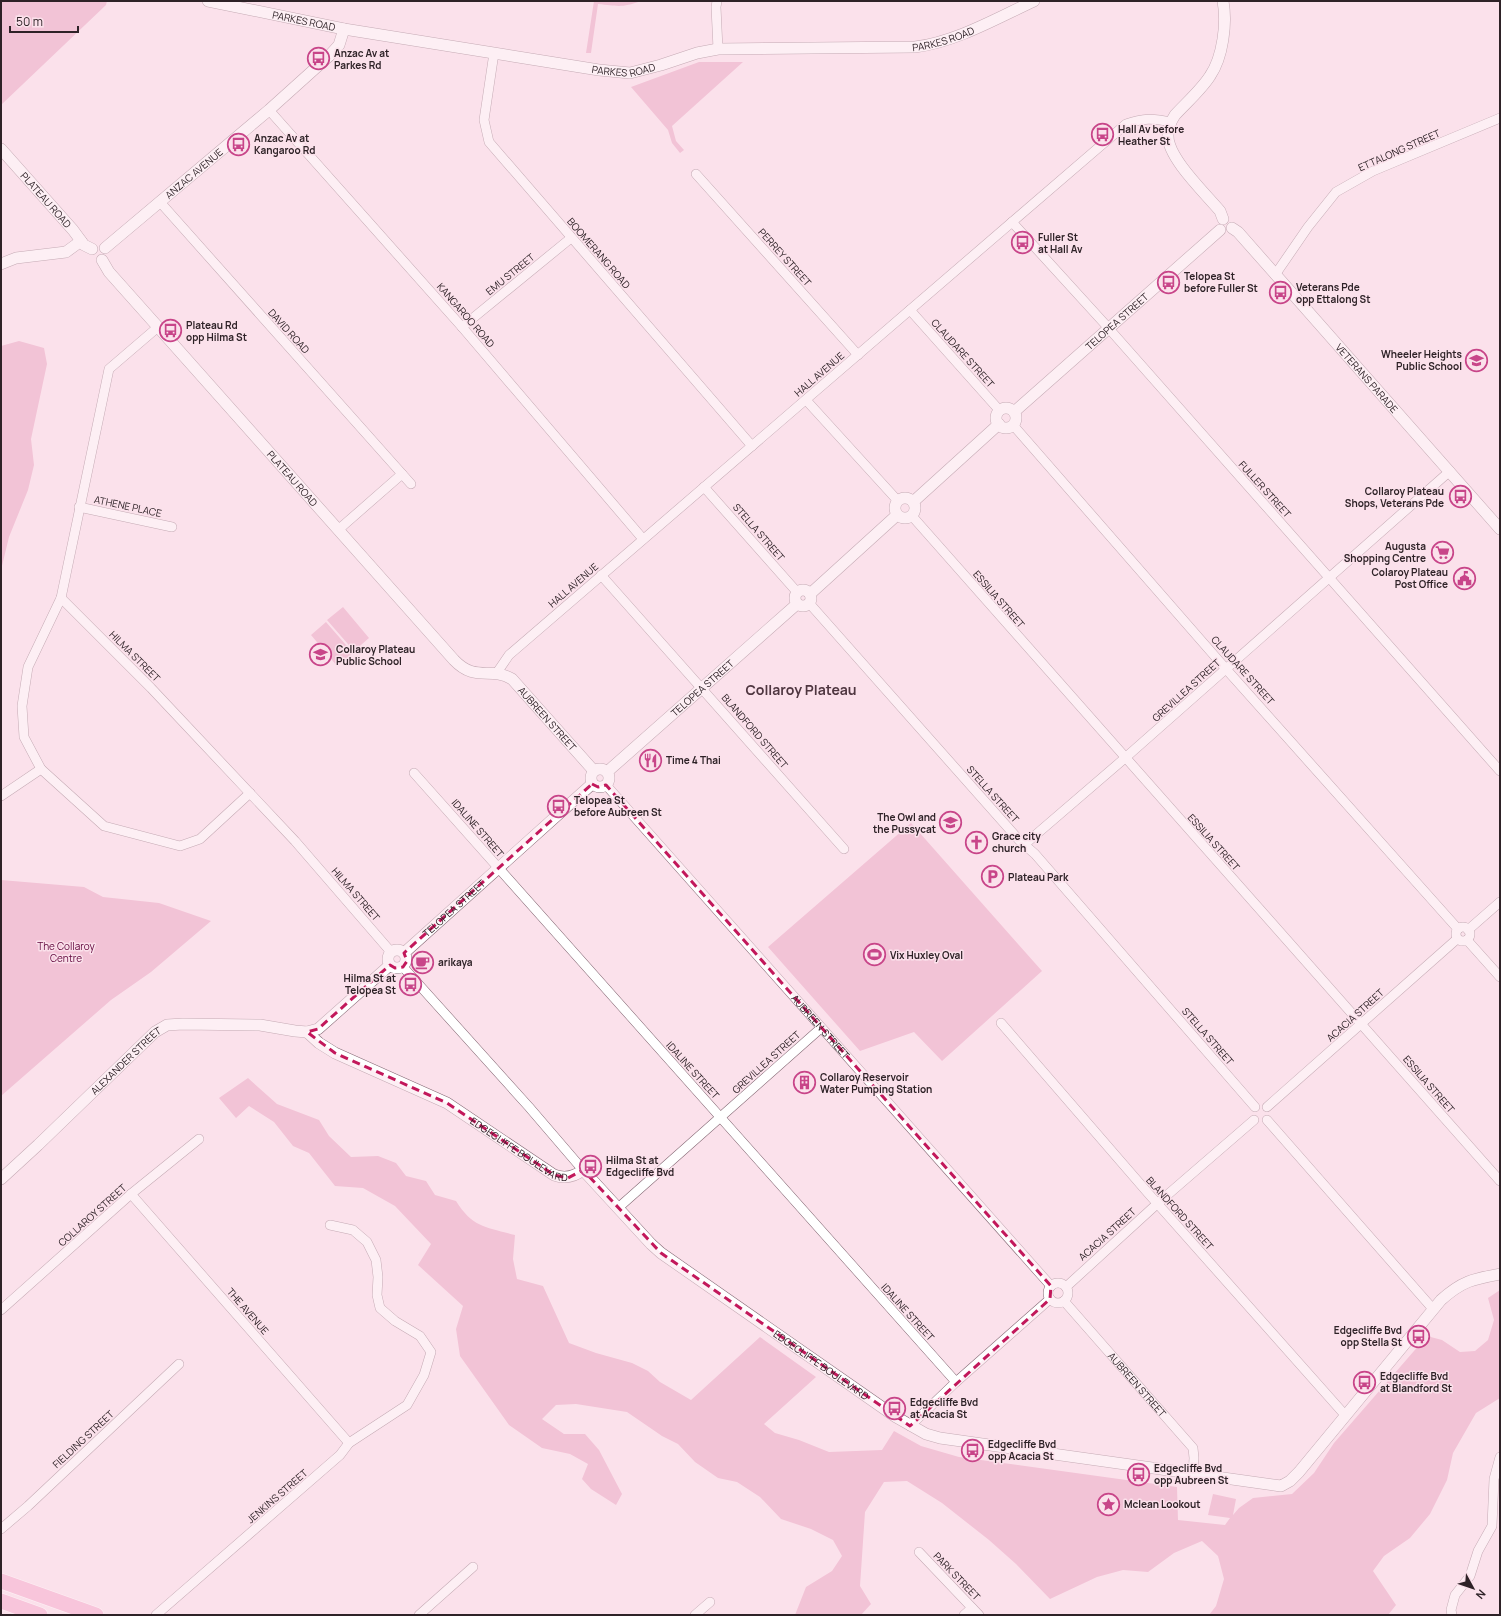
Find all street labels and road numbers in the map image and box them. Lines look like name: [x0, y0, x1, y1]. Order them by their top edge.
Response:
street label: PARKES ROAD: [271, 7, 337, 34]
street label: PARKES ROAD: [911, 23, 977, 54]
street label: PARKES ROAD: [591, 60, 657, 80]
street label: ETTALONG STREET: [1356, 126, 1442, 174]
street label: ANZAC AVENUE: [162, 145, 226, 202]
street label: PLATEAU ROAD: [18, 169, 75, 231]
street label: BOOMERANG ROAD: [564, 215, 634, 292]
street label: PERREY STREET: [755, 225, 815, 289]
street label: EMU STREET: [483, 250, 537, 298]
street label: KANGAROO ROAD: [434, 280, 498, 351]
street label: TELOPEA STREET: [1082, 290, 1151, 353]
street label: DAVID ROAD: [265, 306, 313, 357]
street label: CLAUDARE STREET: [928, 316, 998, 390]
street label: VETERANS PARADE: [1332, 340, 1401, 416]
street label: HALL AVENUE: [791, 348, 847, 400]
street label: PLATEAU ROAD: [264, 447, 321, 509]
street label: FULLER STREET: [1236, 458, 1294, 520]
street label: ATHENE PLACE: [93, 492, 163, 520]
street label: STELLA STREET: [730, 500, 788, 564]
street label: HALL AVENUE: [545, 559, 601, 611]
street label: ESSILIA STREET: [970, 567, 1028, 631]
street label: HILMA STREET: [106, 627, 164, 685]
street label: CLAUDARE STREET: [1208, 633, 1278, 707]
street label: TELOPEA STREET: [668, 656, 737, 720]
street label: GREVILLEA STREET: [1149, 656, 1223, 724]
street label: AUBREEN STREET: [515, 683, 580, 754]
street label: BLANDFORD STREET: [719, 691, 791, 771]
street label: STELLA STREET: [964, 762, 1022, 826]
street label: IDALINE STREET: [449, 796, 507, 860]
street label: ESSILIA STREET: [1185, 811, 1243, 873]
street label: HILMA STREET: [329, 864, 383, 924]
street label: TELOPEA STREET: [419, 876, 488, 940]
street label: ACACIA STREET: [1323, 985, 1387, 1045]
street label: AUBREEN STREET: [788, 991, 853, 1062]
street label: STELLA STREET: [1179, 1004, 1237, 1068]
street label: ALEXANDER STREET: [87, 1023, 163, 1098]
street label: GREVILLEA STREET: [729, 1028, 803, 1096]
street label: IDALINE STREET: [663, 1038, 723, 1102]
street label: ESSILIA STREET: [1400, 1052, 1458, 1116]
street label: EDGECLIFFE BOULEVARD: [468, 1114, 568, 1184]
street label: BLANDFORD STREET: [1143, 1173, 1217, 1253]
street label: COLLAROY STREET: [55, 1181, 129, 1249]
street label: ACACIA STREET: [1075, 1204, 1139, 1264]
street label: IDALINE STREET: [878, 1280, 938, 1344]
street label: THE AVENUE: [224, 1285, 272, 1337]
street label: EDGECLIFFE BOULEVARD: [771, 1327, 872, 1403]
street label: AUBREEN STREET: [1105, 1349, 1169, 1420]
street label: FIELDING STREET: [49, 1407, 117, 1471]
street label: JENKINS STREET: [244, 1466, 310, 1526]
street label: PARK STREET: [931, 1549, 983, 1603]

